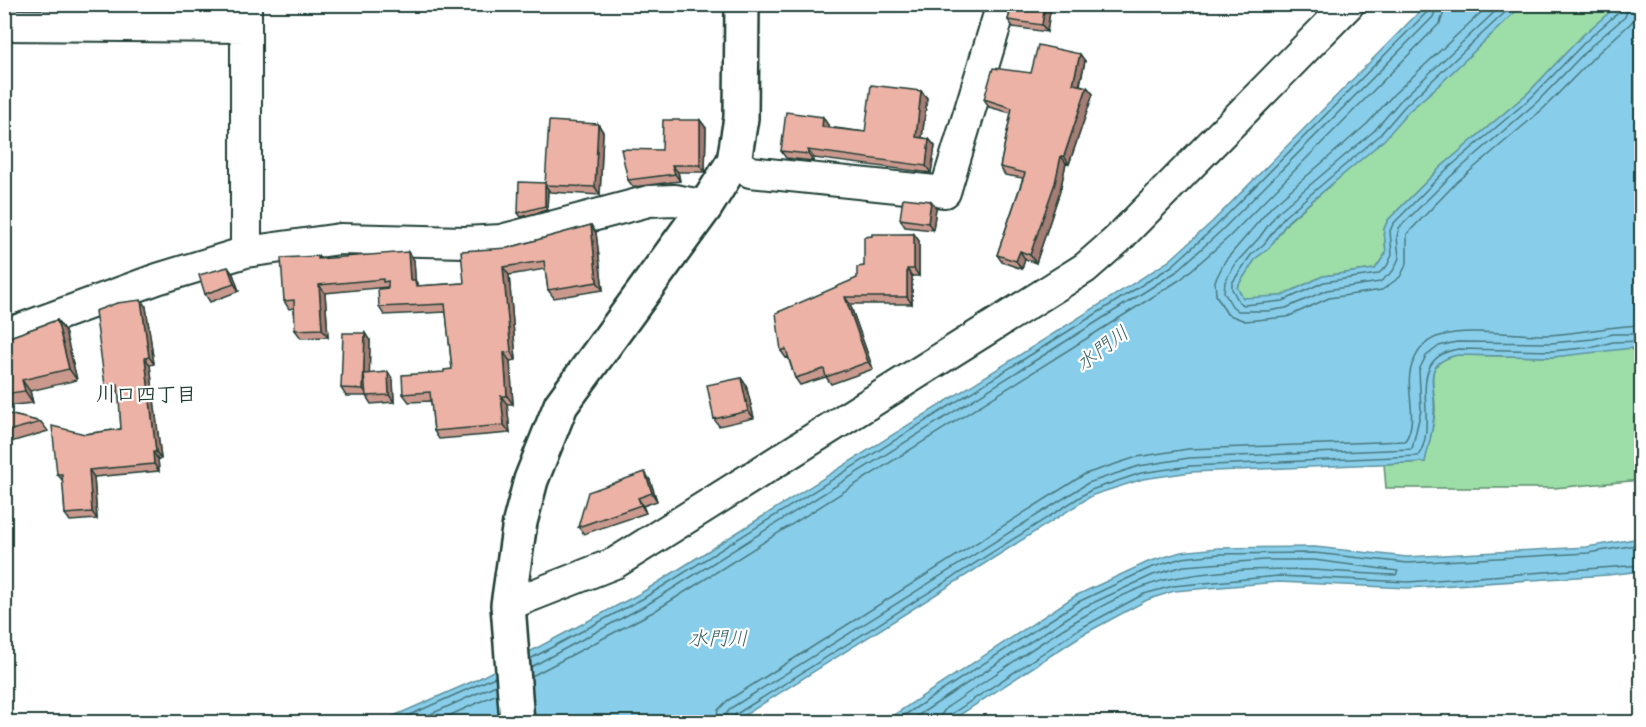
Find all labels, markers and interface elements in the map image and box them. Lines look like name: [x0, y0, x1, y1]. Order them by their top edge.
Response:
water label: 水門川: [1071, 321, 1133, 376]
district label: 川口四丁目: [96, 383, 196, 406]
water label: 水門川: [688, 627, 748, 650]

